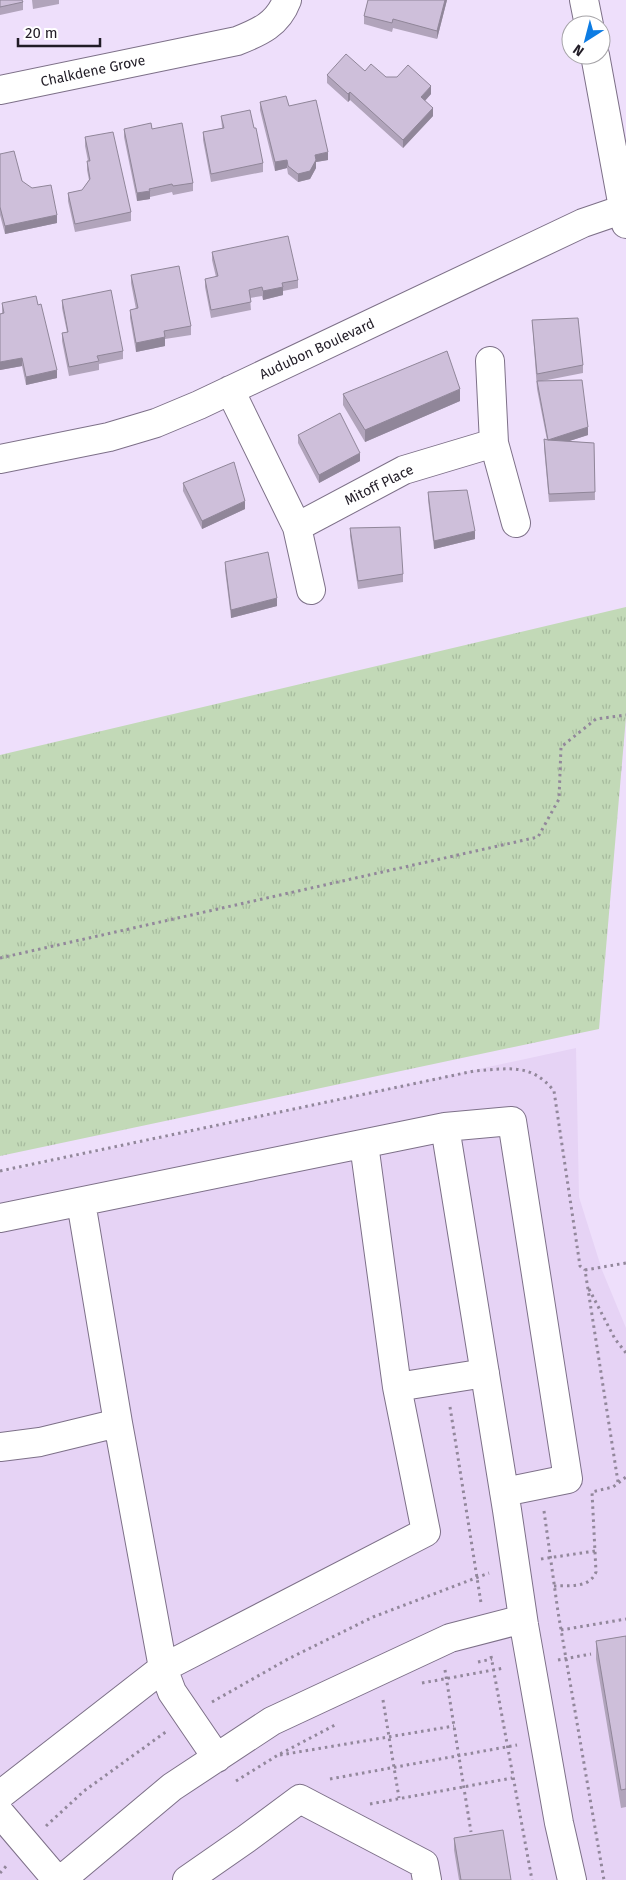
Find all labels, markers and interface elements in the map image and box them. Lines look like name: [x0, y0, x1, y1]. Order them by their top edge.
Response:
scale bar: [18, 15, 100, 47]
north arrow: [561, 15, 611, 65]
text: 20 m: [25, 24, 58, 42]
text: N: [570, 41, 587, 60]
street label: Chalkdene Grove: [39, 52, 147, 90]
street label: Audubon Boulevard: [257, 315, 377, 383]
street label: Mitoff Place: [342, 461, 416, 509]

